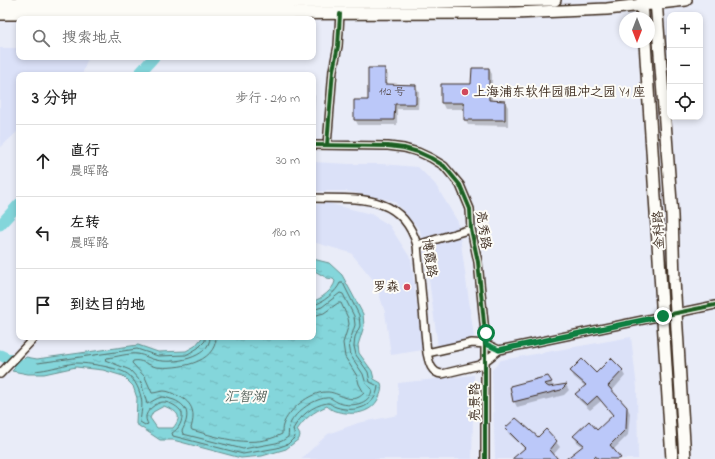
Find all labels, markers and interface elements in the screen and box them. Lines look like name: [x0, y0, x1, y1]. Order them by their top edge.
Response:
north arrow: [619, 12, 655, 48]
map controls: [667, 12, 703, 120]
button: +: [667, 12, 703, 48]
search box: [16, 16, 316, 60]
icon: search: [30, 27, 52, 49]
text: 搜索地点: [62, 27, 122, 49]
button: −: [667, 48, 703, 84]
place label: 上海浦东软件园祖冲之园 Y1 座: [473, 83, 646, 102]
house number: 112 号: [379, 84, 405, 100]
button: locate: [667, 84, 703, 120]
text: 3 分钟: [32, 86, 77, 111]
marker: 上海浦东软件园祖冲之园 Y1 座: [460, 87, 470, 97]
text: 步行 · 210 m: [235, 89, 300, 108]
text: 直行: [70, 140, 100, 162]
icon: ahead: [32, 150, 54, 172]
text: 30 m: [276, 151, 300, 170]
text: 晨晖路: [70, 162, 109, 181]
street label: 亮秀路: [471, 209, 495, 251]
street label: 金科路: [649, 210, 669, 250]
text: 左转: [70, 212, 100, 234]
icon: left: [32, 222, 54, 244]
text: 180 m: [272, 223, 300, 242]
text: 晨晖路: [70, 234, 109, 253]
street label: 博霞路: [417, 237, 441, 279]
place label: 罗森: [373, 278, 399, 297]
marker: 罗森: [402, 282, 412, 292]
icon: arrive: [32, 294, 54, 316]
text: 到达目的地: [70, 294, 145, 316]
route end: [654, 307, 672, 325]
route start: [477, 324, 495, 342]
street label: 亮景路: [466, 382, 485, 422]
water label: 汇智湖: [224, 387, 268, 408]

